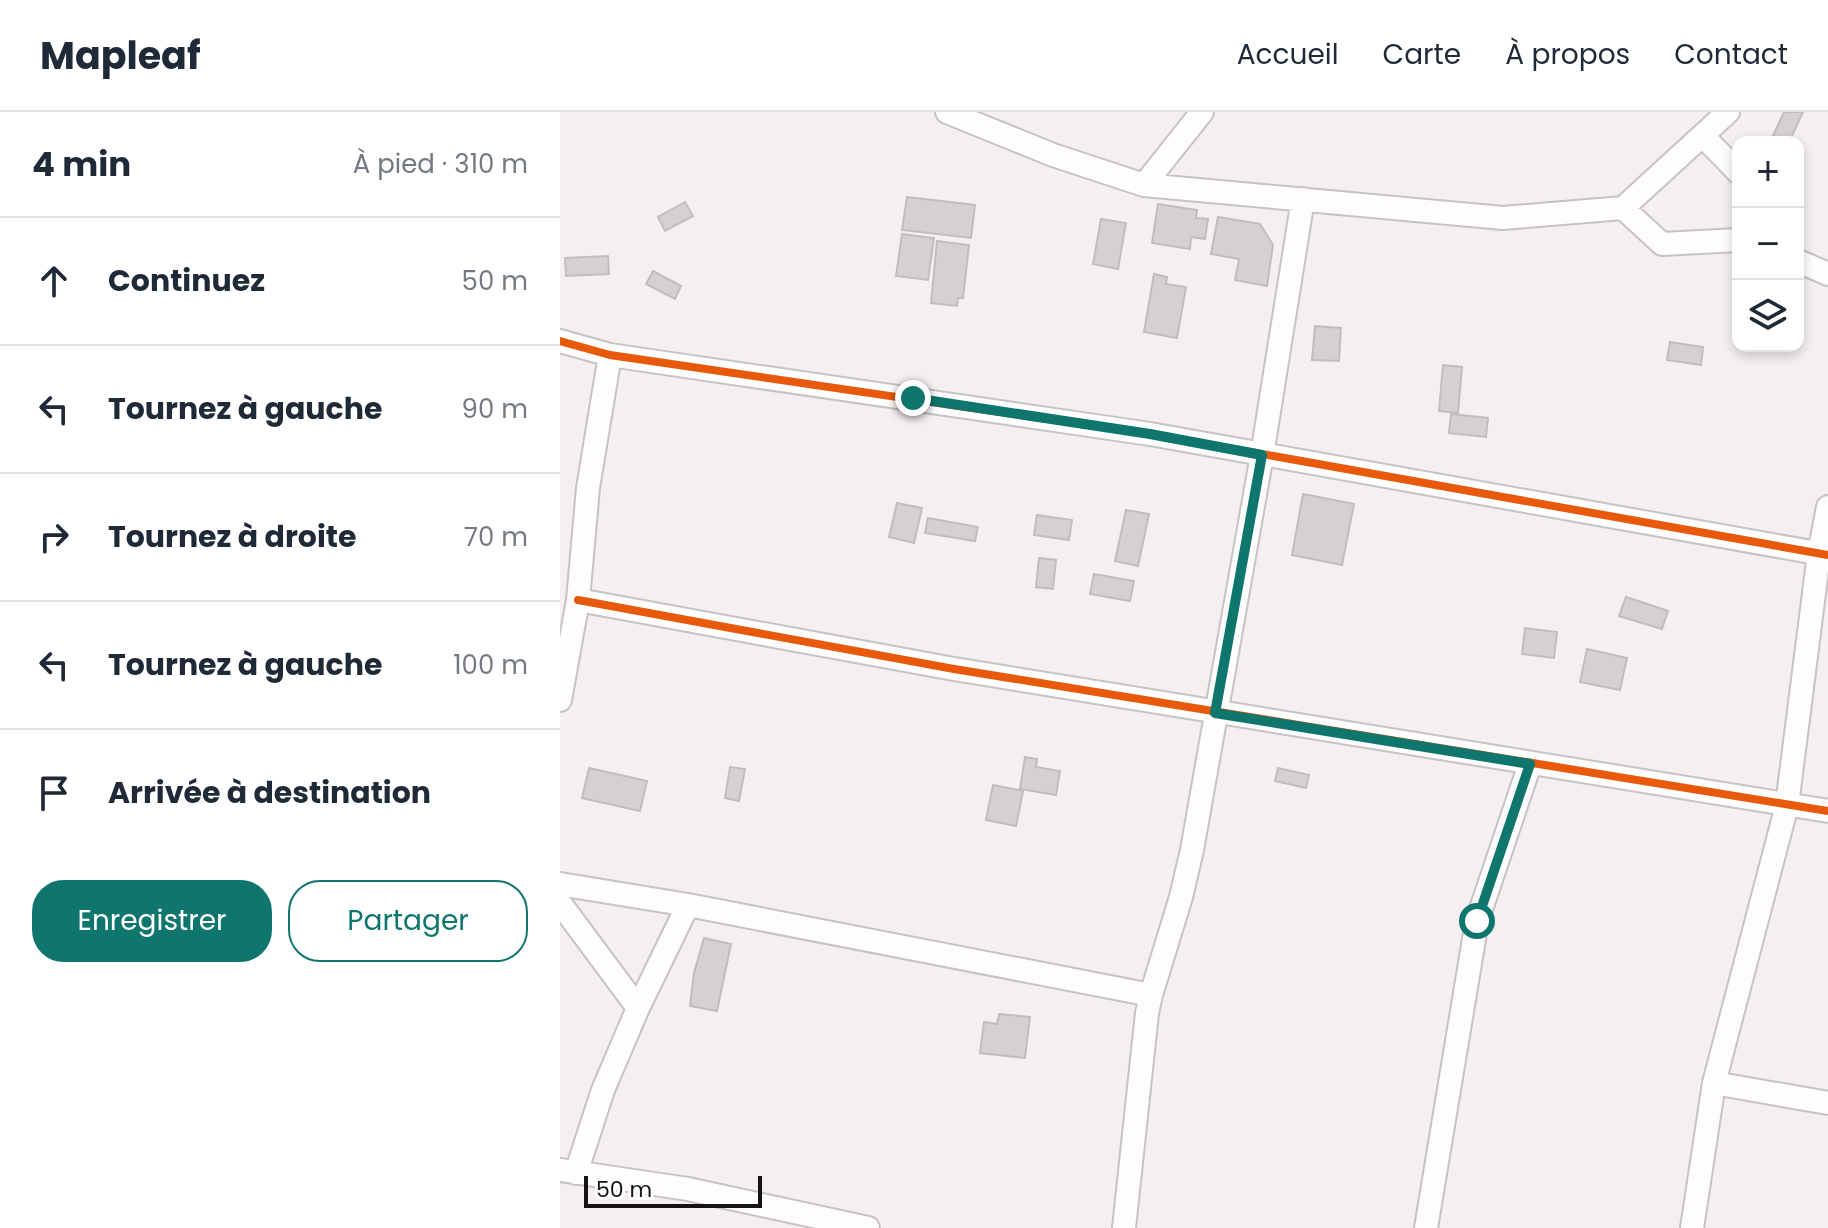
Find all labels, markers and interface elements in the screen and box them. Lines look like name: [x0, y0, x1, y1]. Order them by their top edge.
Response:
text: Mapleaf: [40, 29, 201, 82]
text: Accueil: [1237, 35, 1339, 74]
text: Carte: [1383, 35, 1461, 74]
text: À propos: [1505, 35, 1630, 74]
text: Contact: [1674, 35, 1788, 74]
map controls: [1732, 136, 1804, 352]
button: +: [1732, 136, 1804, 208]
text: 4 min: [32, 140, 131, 188]
text: À pied · 310 m: [353, 146, 528, 182]
button: −: [1732, 208, 1804, 280]
icon: ahead: [32, 259, 76, 303]
text: Continuez: [108, 259, 265, 302]
text: 50 m: [462, 263, 528, 299]
button: layers: [1732, 280, 1804, 352]
route end: [895, 380, 931, 416]
icon: left: [32, 387, 76, 431]
text: Tournez à gauche: [108, 387, 382, 430]
text: 90 m: [462, 391, 528, 427]
icon: right: [32, 515, 76, 559]
text: Tournez à droite: [108, 515, 356, 558]
text: 70 m: [464, 519, 528, 555]
icon: left: [32, 643, 76, 687]
text: Tournez à gauche: [108, 643, 382, 686]
text: 100 m: [453, 647, 528, 683]
icon: arrive: [32, 771, 76, 815]
text: Arrivée à destination: [108, 771, 431, 814]
button: Enregistrer: [32, 880, 272, 962]
button: Partager: [288, 880, 528, 962]
route start: [1459, 903, 1495, 939]
scale bar: [584, 1172, 762, 1208]
text: 50 m: [596, 1174, 652, 1205]

